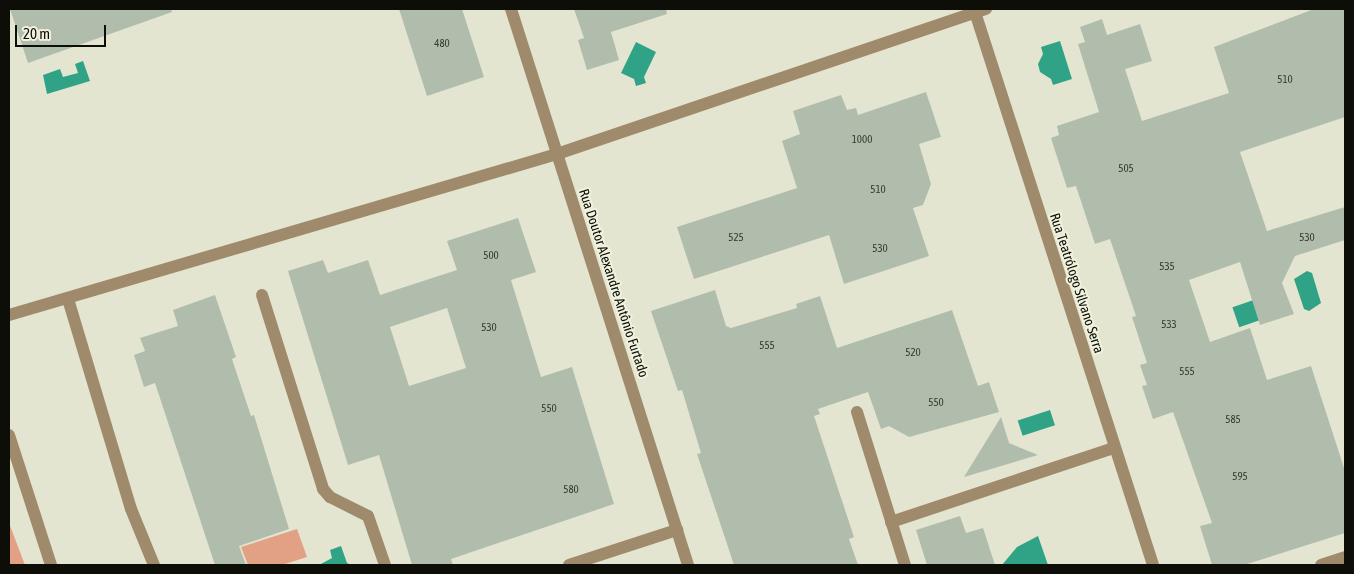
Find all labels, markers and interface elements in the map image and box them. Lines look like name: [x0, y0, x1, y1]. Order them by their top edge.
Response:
scale bar: [18, 15, 109, 47]
text: 20 m: [23, 25, 50, 42]
house number: 480: [434, 36, 450, 50]
house number: 510: [1277, 72, 1293, 86]
house number: 1000: [852, 132, 872, 146]
house number: 505: [1118, 161, 1134, 175]
house number: 510: [870, 182, 886, 196]
street label: Rua Doutor Alexandre Antônio Furtado: [576, 187, 652, 379]
street label: Rua Teatrólogo Silvano Serra: [1046, 211, 1108, 355]
house number: 525: [728, 230, 744, 244]
house number: 530: [1299, 230, 1315, 244]
house number: 530: [872, 241, 888, 255]
house number: 500: [483, 248, 499, 262]
house number: 535: [1159, 259, 1175, 273]
house number: 533: [1161, 317, 1177, 331]
house number: 530: [481, 320, 497, 334]
house number: 555: [759, 338, 775, 352]
house number: 520: [905, 345, 921, 359]
house number: 555: [1179, 364, 1195, 378]
house number: 550: [928, 395, 944, 409]
house number: 550: [541, 401, 557, 415]
house number: 585: [1225, 412, 1241, 426]
house number: 595: [1232, 469, 1248, 483]
house number: 580: [563, 482, 579, 496]

